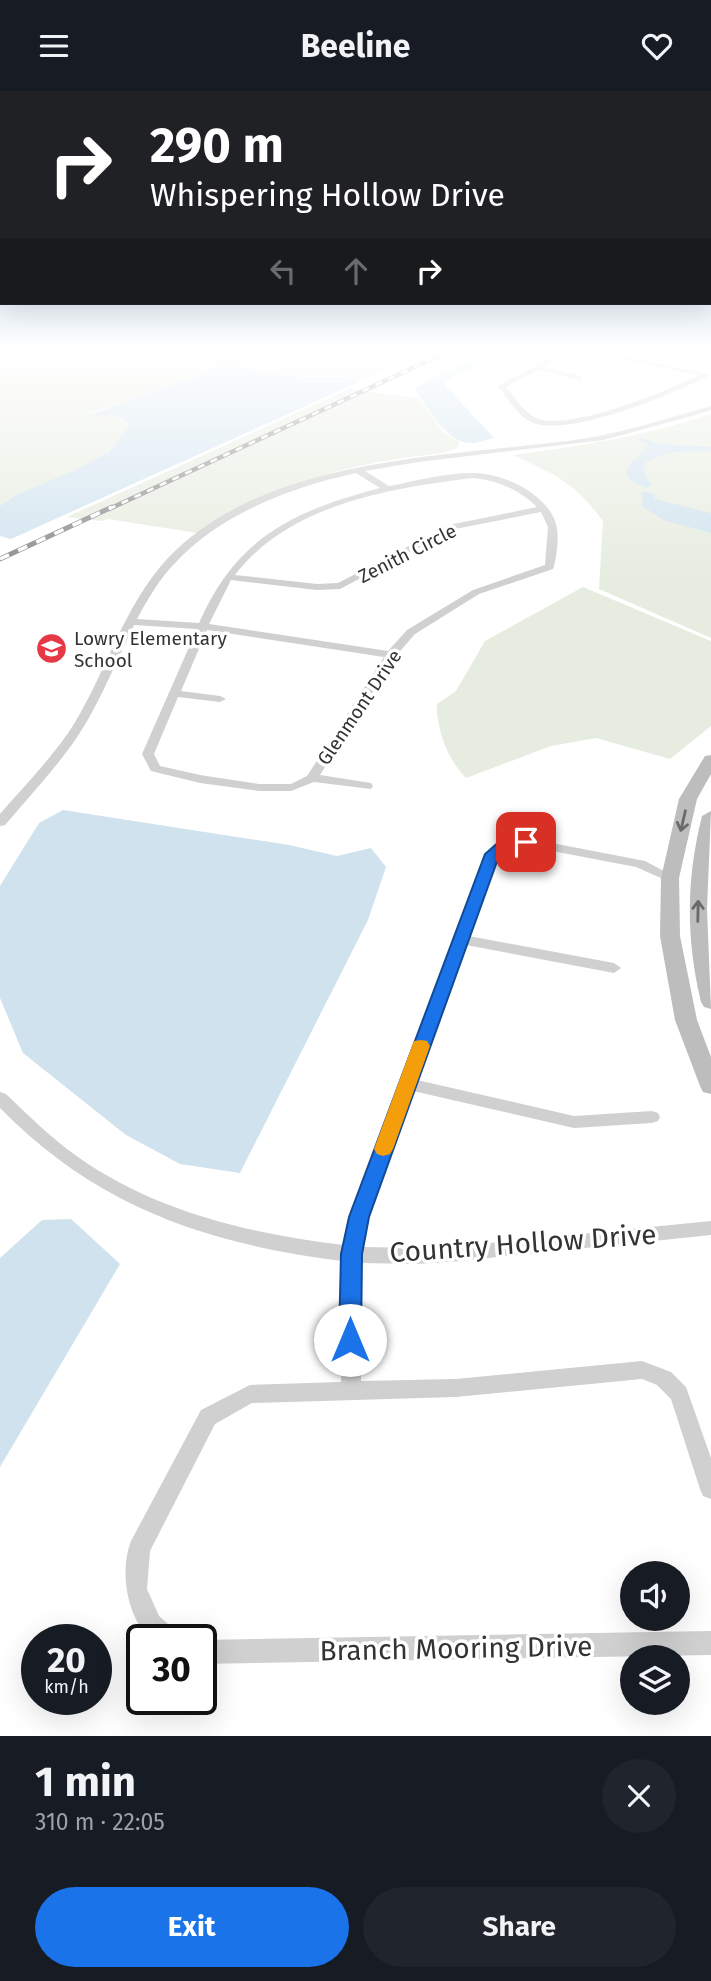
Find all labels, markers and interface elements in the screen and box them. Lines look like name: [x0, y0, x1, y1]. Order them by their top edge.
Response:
icon: menu: [35, 27, 73, 65]
text: Beeline: [301, 27, 410, 65]
icon: heart: [638, 27, 676, 65]
text: 290 m: [150, 116, 284, 175]
icon: right: [35, 119, 126, 210]
text: Whispering Hollow Drive: [150, 176, 505, 214]
icon: left: [264, 252, 302, 290]
icon: ahead: [337, 252, 375, 290]
icon: right: [410, 252, 448, 290]
street label: Zenith Circle: [354, 519, 460, 588]
place label: Lowry Elementary School: [74, 627, 227, 672]
school or university icon: Lowry Elementary School: [34, 632, 68, 666]
street label: Glenmont Drive: [312, 645, 406, 769]
one-way arrow: [676, 809, 689, 832]
pin: [496, 812, 556, 872]
icon: arrive: [507, 823, 545, 861]
one-way arrow: [691, 900, 704, 923]
street label: Country Hollow Drive: [388, 1218, 658, 1269]
position arrow: [313, 1303, 387, 1377]
map controls: [620, 1561, 690, 1715]
button: sound: [620, 1561, 690, 1631]
speed limit sign: 30: [126, 1624, 217, 1715]
street label: Branch Mooring Drive: [319, 1630, 593, 1667]
text: 20: [47, 1639, 86, 1681]
button: layers: [620, 1645, 690, 1715]
text: km/h: [44, 1676, 89, 1698]
text: 1 min: [35, 1757, 136, 1807]
button: close: [602, 1759, 676, 1833]
text: 310 m · 22:05: [35, 1808, 165, 1836]
button: Exit: [35, 1887, 349, 1967]
button: Share: [363, 1887, 676, 1967]

